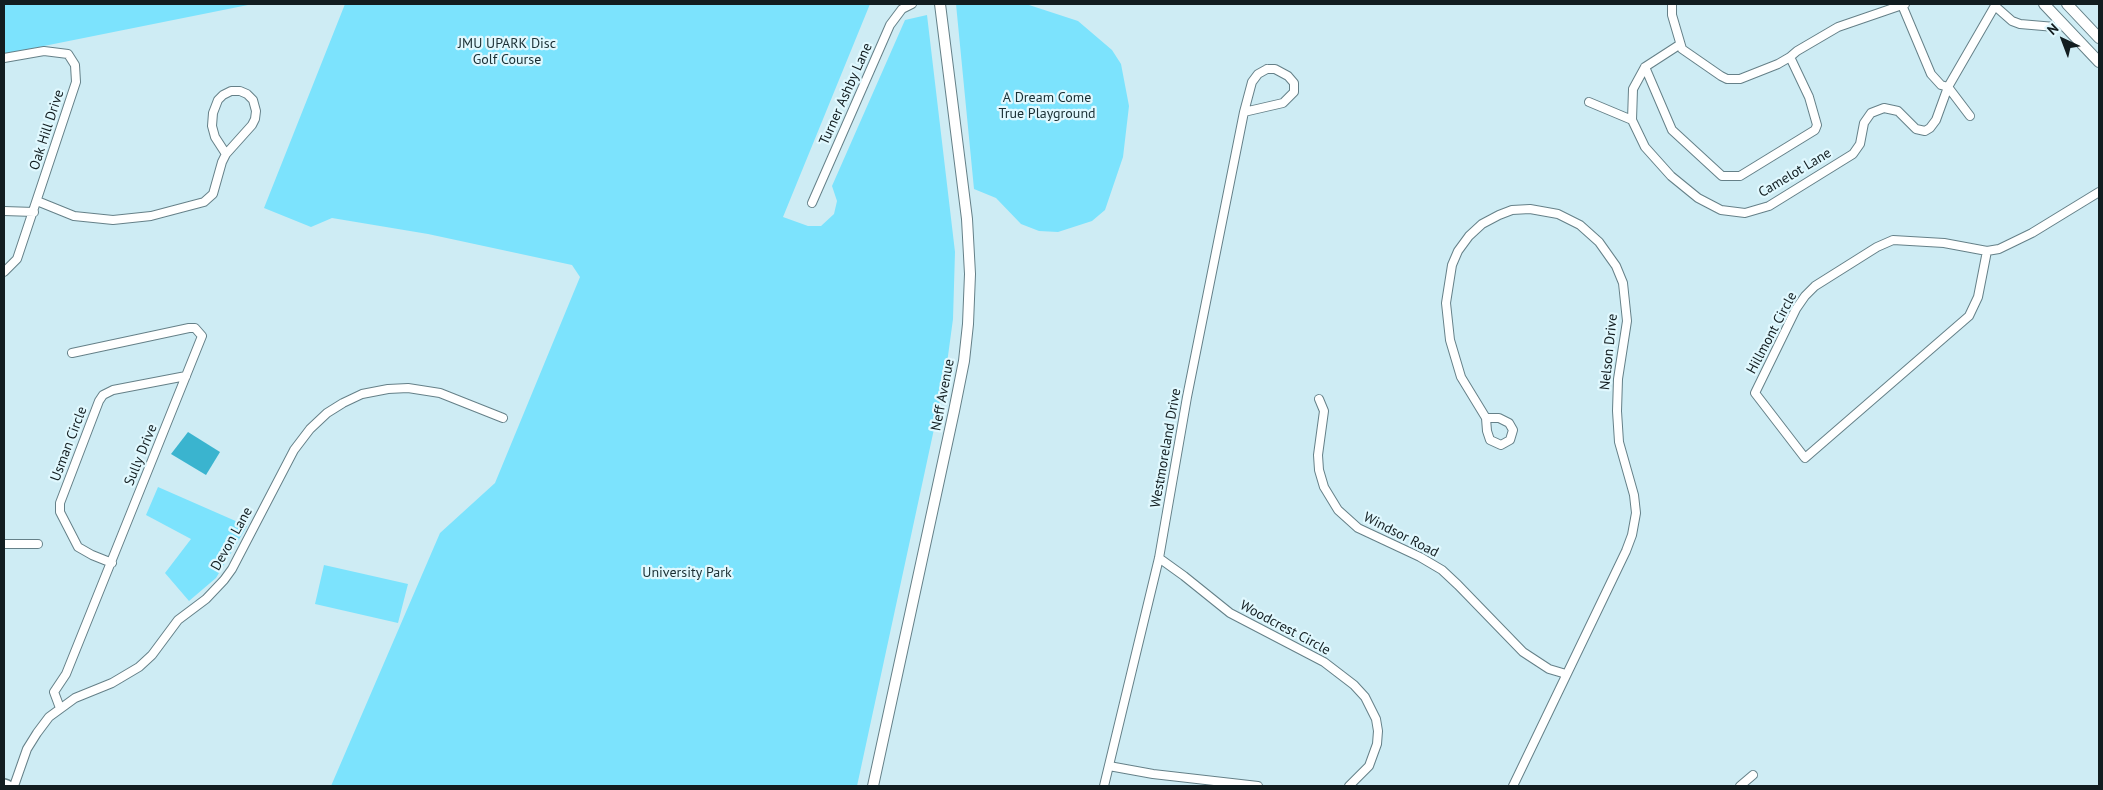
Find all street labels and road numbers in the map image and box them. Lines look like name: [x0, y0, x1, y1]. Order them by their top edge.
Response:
street label: Turner Ashby Lane: [816, 40, 876, 148]
street label: Oak Hill Drive: [26, 88, 68, 172]
street label: Camelot Lane: [1756, 145, 1834, 201]
street label: Hillmont Circle: [1743, 289, 1801, 377]
street label: Nelson Drive: [1597, 313, 1621, 391]
street label: Neff Avenue: [928, 358, 958, 432]
street label: Westmoreland Drive: [1147, 387, 1185, 509]
street label: Usman Circle: [47, 404, 91, 484]
street label: Sully Drive: [121, 422, 161, 488]
street label: Devon Lane: [208, 504, 256, 574]
street label: Windsor Road: [1361, 509, 1441, 561]
street label: Woodcrest Circle: [1237, 597, 1333, 659]

